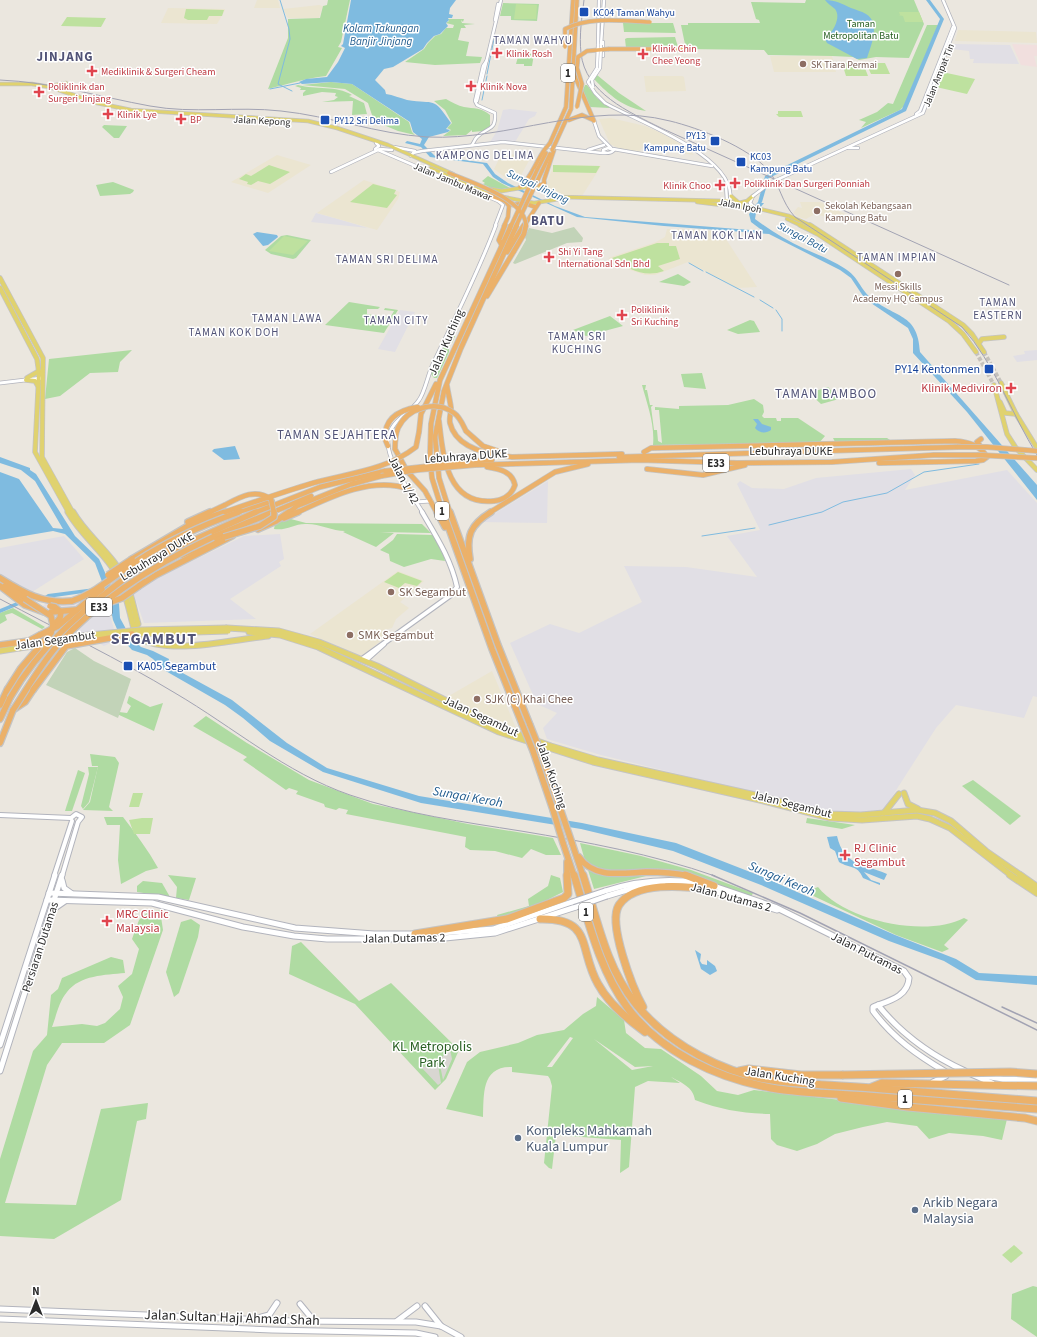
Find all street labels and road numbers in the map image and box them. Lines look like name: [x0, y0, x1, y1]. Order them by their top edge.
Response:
street label: Jalan Ampat Tin: [920, 41, 958, 109]
road number: 1: [561, 64, 575, 82]
street label: Jalan Kepong: [233, 113, 291, 129]
street label: Jalan Jambu Mawar: [411, 159, 494, 205]
street label: Jalan Ipoh: [717, 195, 763, 217]
street label: Jalan Kuching: [424, 306, 469, 378]
street label: Lebuhraya DUKE: [749, 443, 833, 460]
street label: Lebuhraya DUKE: [424, 445, 508, 468]
street label: Jalan 1/42: [384, 453, 423, 507]
road number: E33: [703, 454, 729, 472]
road number: 1: [435, 502, 449, 520]
street label: Lebuhraya DUKE: [117, 528, 197, 585]
road number: E33: [86, 598, 112, 616]
street label: Jalan Segambut: [14, 626, 96, 655]
street label: Jalan Segambut: [440, 692, 521, 741]
street label: Jalan Kuching: [532, 739, 571, 811]
street label: Jalan Segambut: [750, 786, 833, 823]
street label: Jalan Dutamas 2: [689, 879, 773, 916]
street label: Persiaran Dutamas: [18, 900, 63, 995]
road number: 1: [579, 903, 593, 921]
street label: Jalan Putramas: [828, 928, 905, 979]
street label: Jalan Dutamas 2: [362, 929, 446, 948]
street label: Jalan Kuching: [744, 1063, 816, 1090]
road number: 1: [898, 1090, 912, 1108]
street label: Jalan Sultan Haji Ahmad Shah: [144, 1305, 320, 1331]

